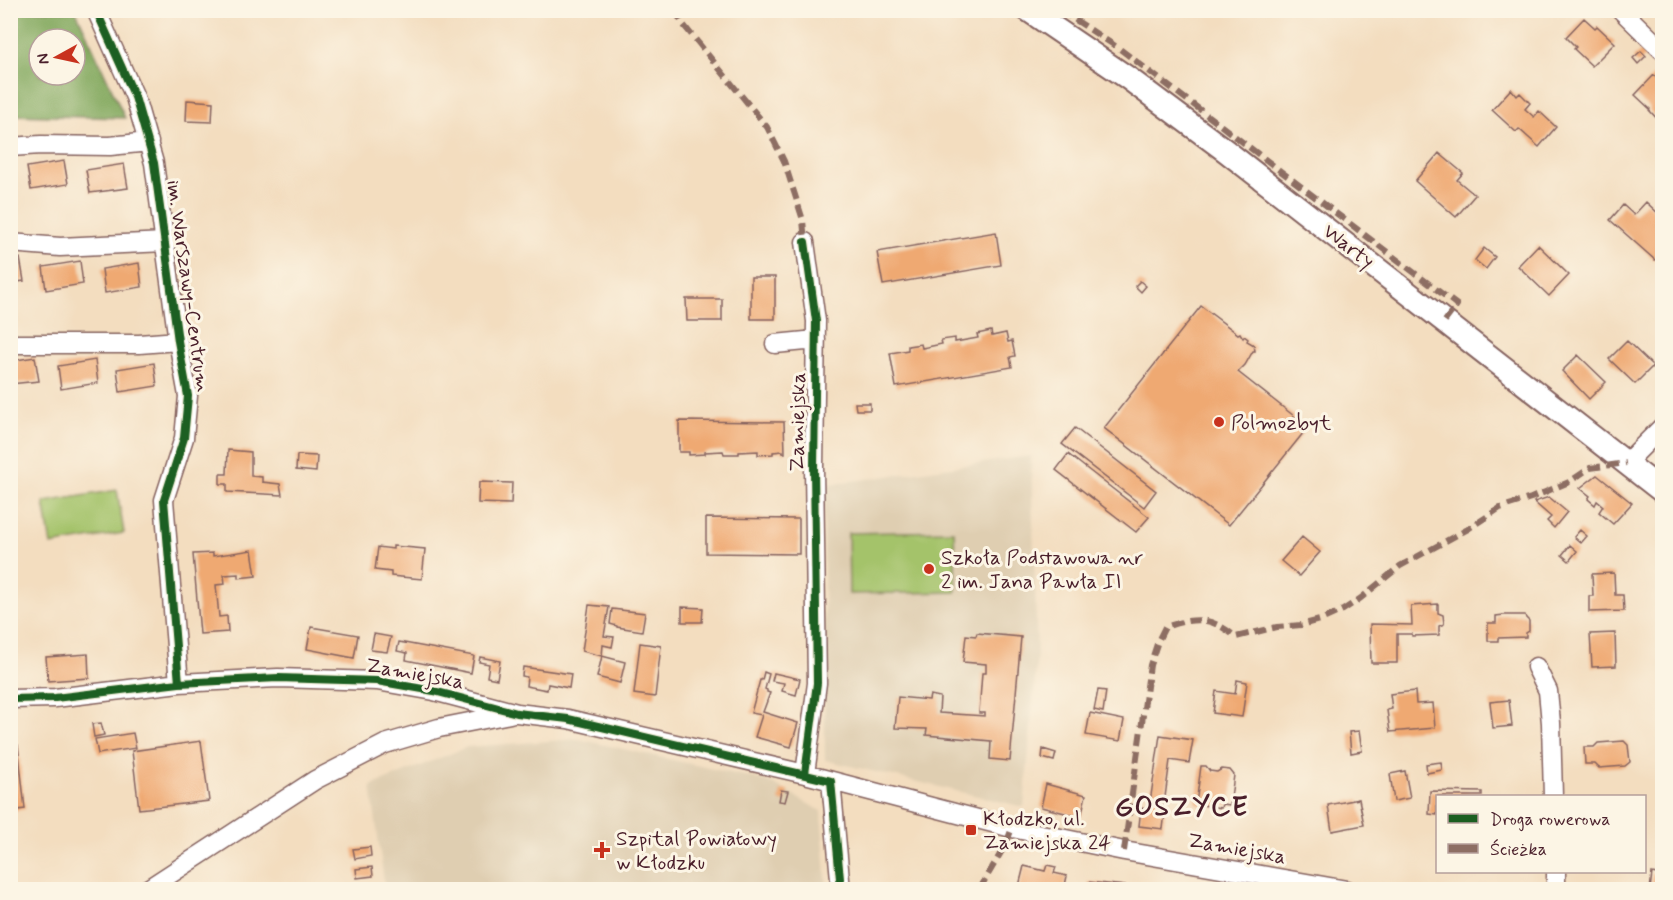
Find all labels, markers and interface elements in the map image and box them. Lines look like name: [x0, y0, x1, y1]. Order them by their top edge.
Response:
north arrow: [27, 27, 87, 87]
text: N: [32, 52, 55, 66]
street label: im. Warszawy-Centrum: [159, 178, 217, 394]
street label: Warty: [1317, 218, 1380, 276]
street label: Zamiejska: [783, 372, 813, 472]
place label: Polmozbyt: [1231, 409, 1332, 437]
marker: Polmozbyt: [1212, 415, 1226, 429]
place label: Szkoła Podstawowa nr 2 im. Jana Pawła II: [941, 544, 1143, 596]
marker: Szkoła Podstawowa nr 2 im. Jana Pawła II: [922, 562, 936, 576]
street label: Zamiejska: [364, 652, 466, 696]
district label: GOSZYCE: [1115, 790, 1249, 825]
legend: [1436, 795, 1646, 873]
place label: Kłodzko, ul. Zamiejska 24: [983, 805, 1111, 857]
text: Droga rowerowa: [1490, 808, 1610, 832]
marker: Kłodzko, ul. Zamiejska 24: [964, 823, 978, 837]
place label: Szpital Powiatowy w Kłodzku: [616, 825, 777, 877]
street label: Zamiejska: [1186, 827, 1288, 871]
text: Ścieżka: [1490, 838, 1547, 862]
marker: Szpital Powiatowy w Kłodzku: [593, 841, 611, 859]

